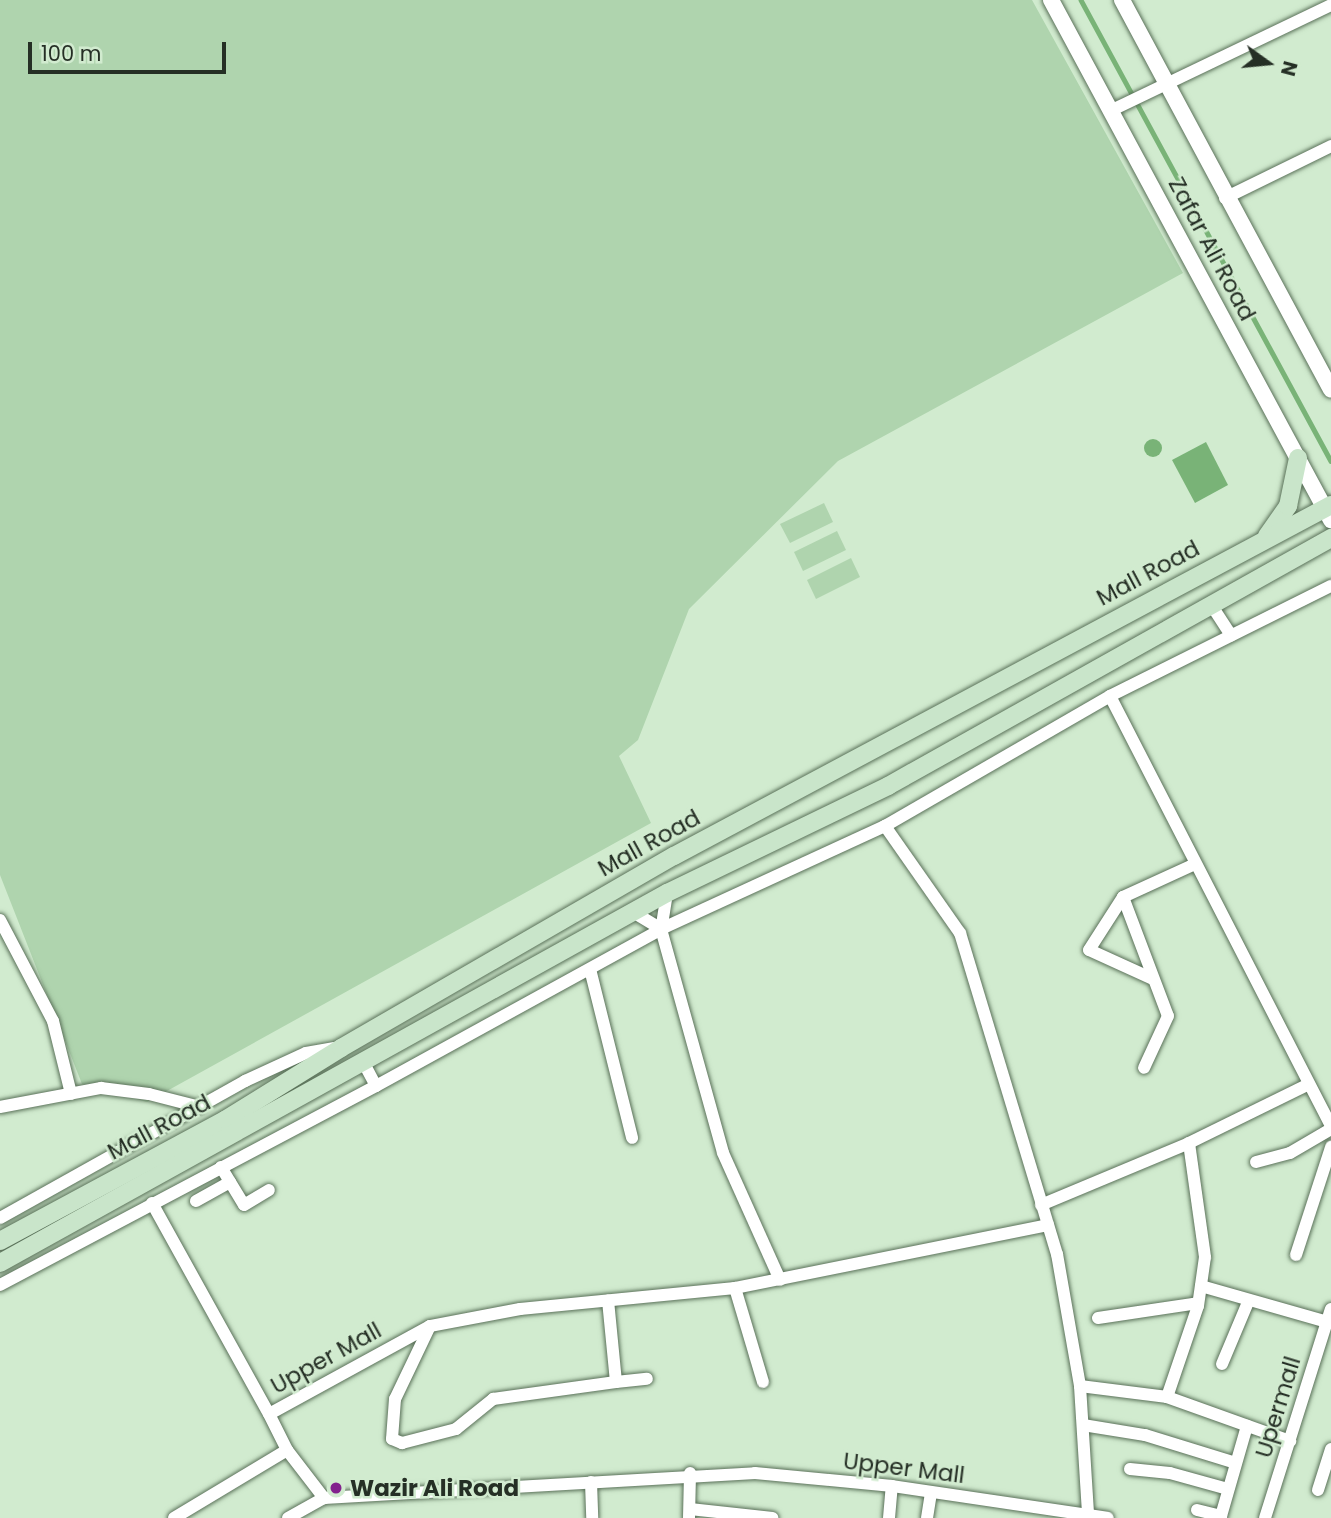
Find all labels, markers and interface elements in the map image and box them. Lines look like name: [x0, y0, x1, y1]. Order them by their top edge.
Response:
scale bar: [32, 28, 229, 72]
north arrow: [1233, 28, 1303, 98]
text: 100 m: [41, 39, 101, 68]
text: N: [1274, 58, 1304, 79]
street label: Zafar Ali Road: [1163, 173, 1261, 325]
street label: Mall Road: [1092, 534, 1204, 612]
street label: Mall Road: [593, 804, 705, 882]
street label: Mall Road: [103, 1088, 215, 1166]
street label: Upper Mall: [266, 1316, 386, 1400]
street label: Upermall: [1250, 1353, 1306, 1461]
street label: Upper Mall: [842, 1447, 966, 1489]
place label: Wazir Ali Road: [350, 1474, 519, 1502]
marker: Wazir Ali Road: [328, 1480, 344, 1496]

